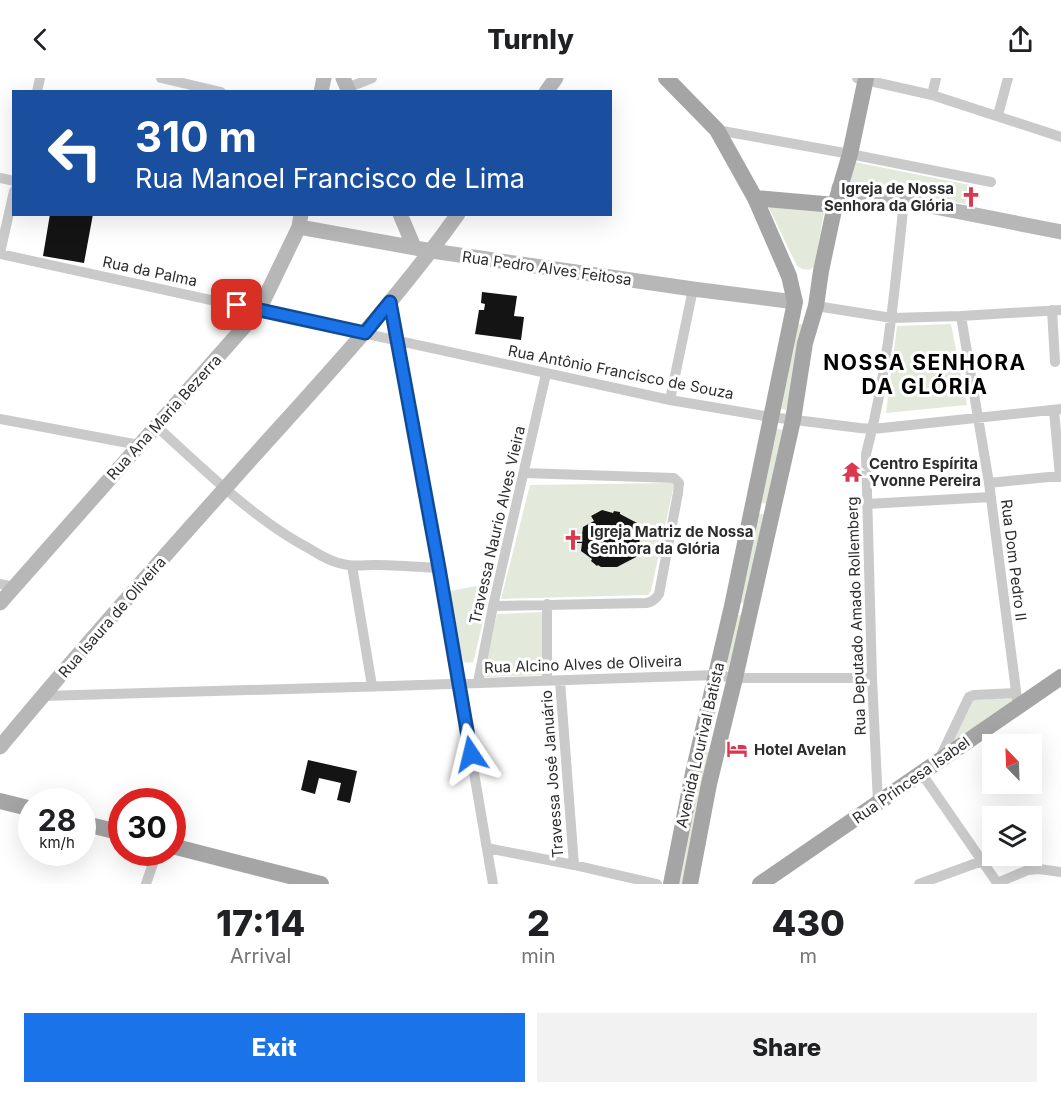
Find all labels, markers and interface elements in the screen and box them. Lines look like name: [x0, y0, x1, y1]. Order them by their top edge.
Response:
icon: back: [24, 23, 57, 56]
text: Turnly: [487, 23, 574, 56]
icon: share: [1004, 23, 1037, 56]
text: 310 m: [135, 111, 257, 162]
icon: left: [36, 114, 114, 192]
text: Rua Manoel Francisco de Lima: [135, 162, 525, 195]
place label: Igreja de Nossa Senhora da Glória: [824, 179, 954, 215]
church icon: Igreja de Nossa Senhora da Glória: [959, 185, 983, 209]
street label: Rua Pedro Alves Feitosa: [461, 247, 633, 289]
street label: Rua da Palma: [101, 252, 199, 290]
pin: [211, 279, 262, 330]
icon: arrive: [220, 288, 253, 321]
street label: Rua Antônio Francisco de Souza: [507, 341, 735, 403]
street label: Rua Ana Maria Bezerra: [103, 350, 225, 484]
district label: NOSSA SENHORA DA GLÓRIA: [823, 350, 1027, 399]
street label: Travessa Naurio Alves Vieira: [465, 424, 529, 626]
place label: Centro Espírita Yvonne Pereira: [869, 454, 981, 490]
temple icon: Centro Espírita Yvonne Pereira: [840, 460, 864, 484]
street label: Rua Deputado Amado Rollemberg: [842, 496, 870, 736]
street label: Rua Dom Pedro II: [997, 498, 1031, 622]
place label: Igreja Matriz de Nossa Senhora da Glória: [590, 522, 753, 558]
church icon: Igreja Matriz de Nossa Senhora da Glória: [561, 528, 585, 552]
street label: Rua Isaura de Oliveira: [54, 553, 170, 681]
street label: Rua Alcino Alves de Oliveira: [484, 651, 682, 677]
street label: Avenida Lourival Batista: [672, 660, 728, 830]
street label: Travessa José Januário: [537, 689, 567, 859]
position arrow: [439, 722, 503, 786]
street label: Rua Princesa Isabel: [849, 732, 973, 828]
north arrow: [982, 734, 1042, 794]
map controls: [982, 734, 1042, 866]
hotel icon: Hotel Avelan: [725, 737, 749, 761]
place label: Hotel Avelan: [754, 740, 846, 759]
speed limit sign: 30: [108, 788, 186, 866]
text: 28: [38, 802, 76, 838]
button: layers: [982, 806, 1042, 866]
text: km/h: [39, 833, 75, 852]
text: 17:14: [216, 901, 305, 945]
text: 2: [527, 901, 550, 945]
text: 430: [772, 901, 845, 945]
text: Arrival: [230, 944, 291, 968]
text: min: [521, 944, 556, 968]
text: m: [800, 944, 817, 968]
button: Exit: [24, 1013, 525, 1082]
button: Share: [537, 1013, 1037, 1082]

